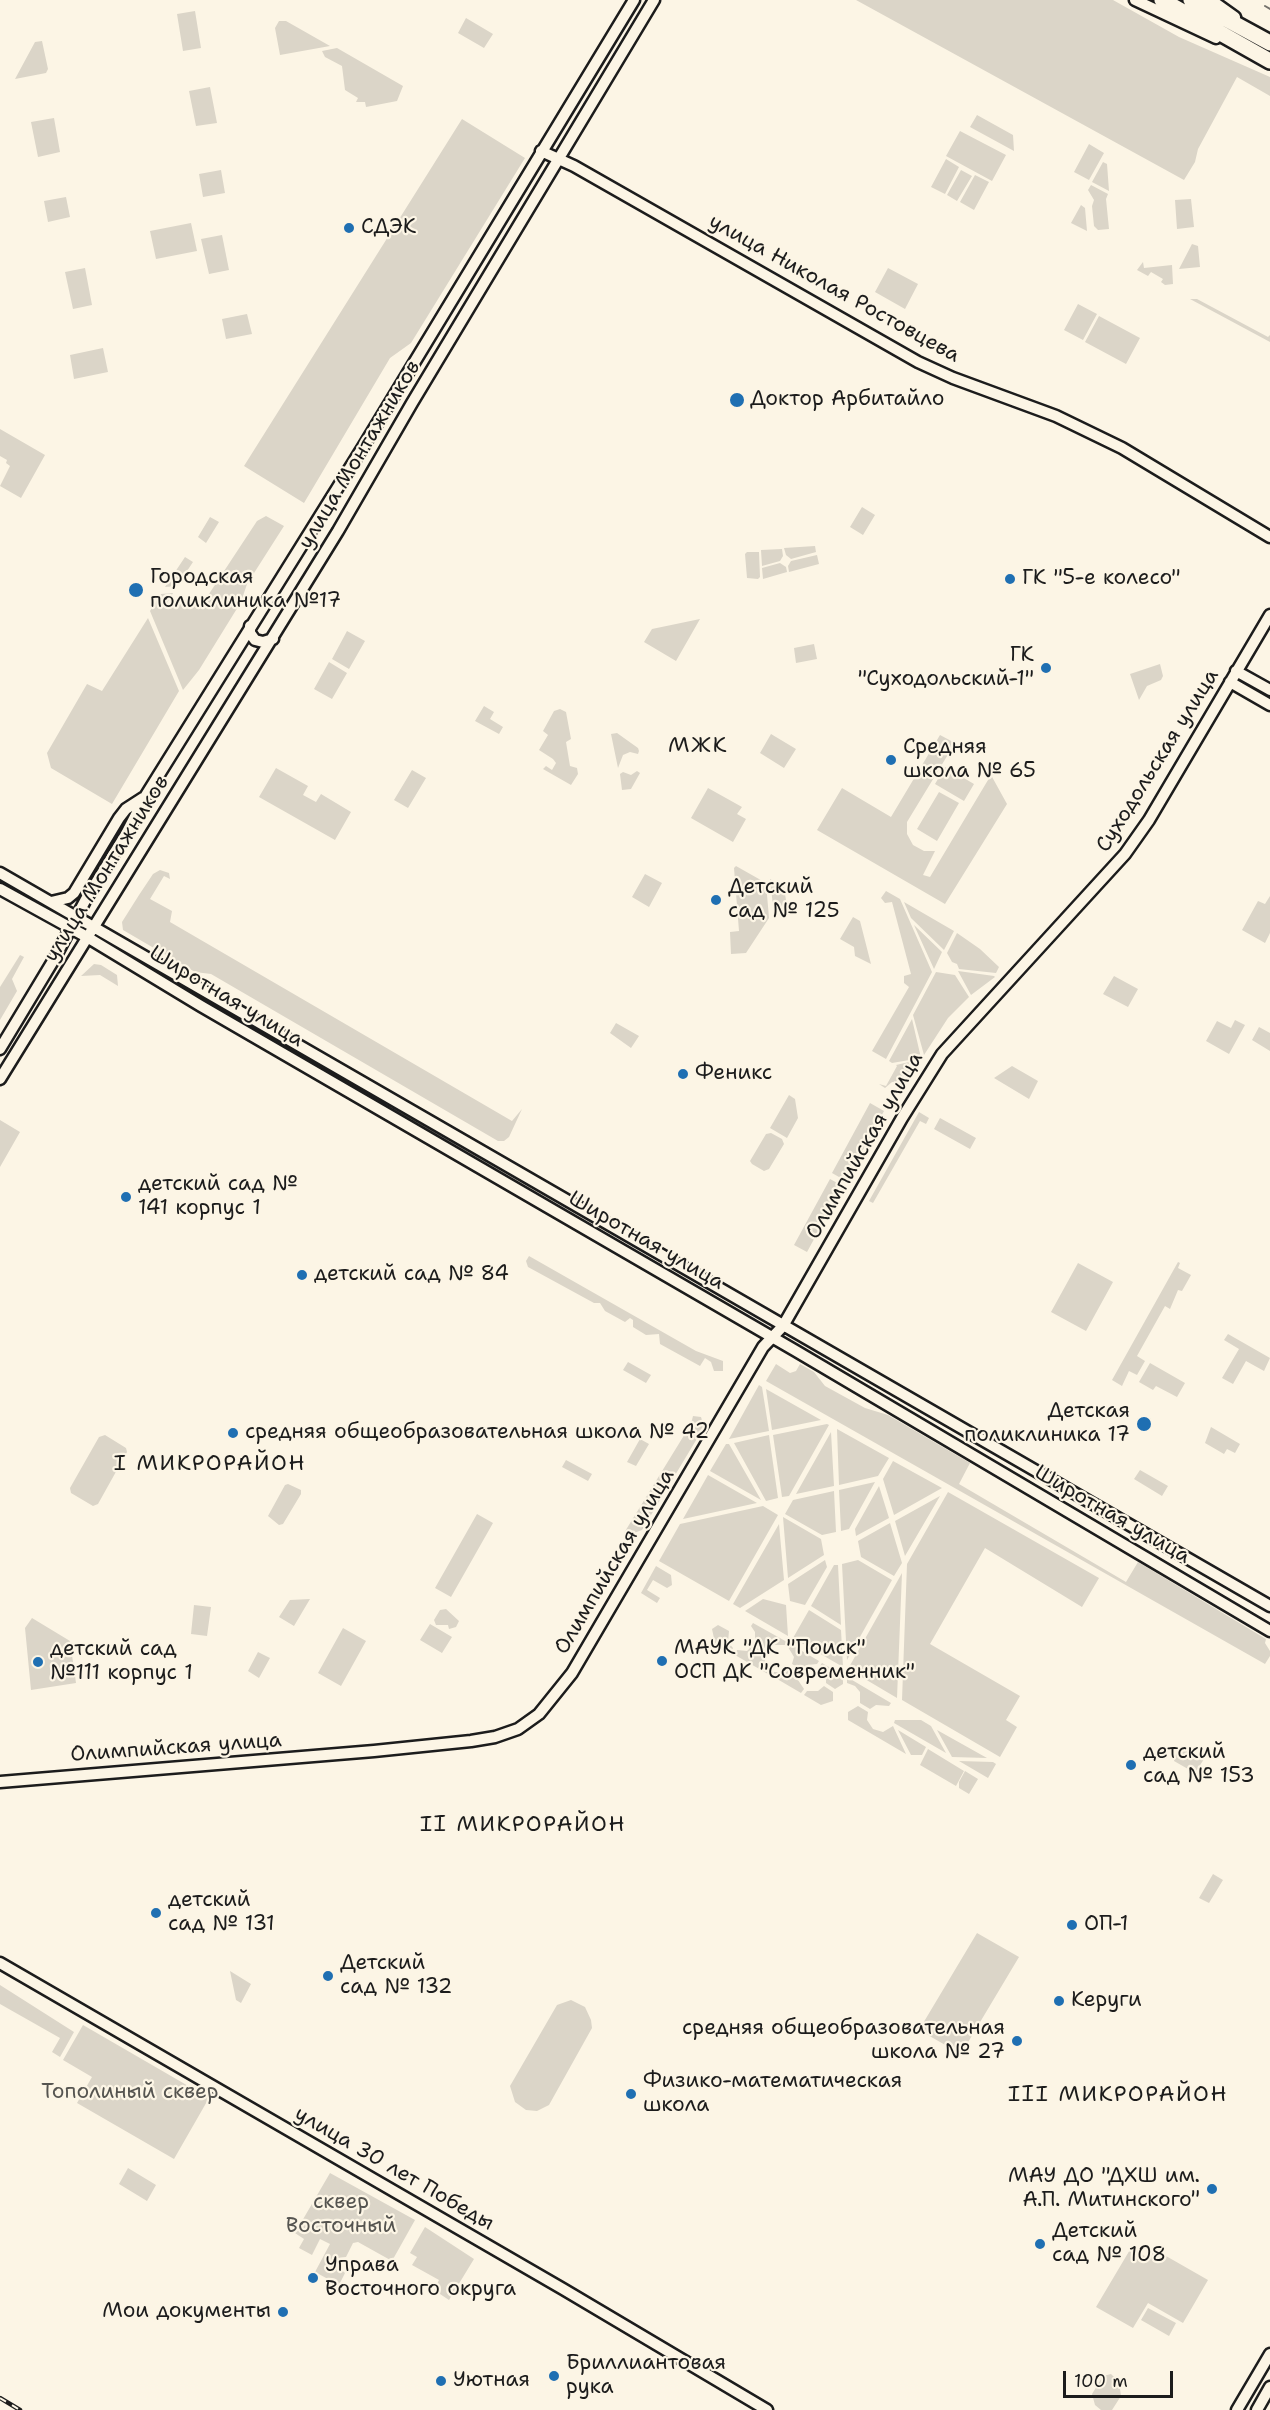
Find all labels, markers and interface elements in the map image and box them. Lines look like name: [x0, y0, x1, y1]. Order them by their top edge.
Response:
street label: улица Николая Ростовцева: [704, 209, 964, 369]
place label: СДЭК: [361, 215, 416, 241]
marker: СДЭК: [342, 221, 356, 235]
street label: улица Монтажников: [294, 356, 426, 554]
place label: Доктор Арбитайло: [750, 387, 945, 413]
marker: Доктор Арбитайло: [728, 391, 746, 409]
place label: Городская поликлиника №17: [150, 565, 341, 615]
place label: ГК "5-е колесо": [1022, 566, 1181, 592]
marker: ГК "5-е колесо": [1003, 572, 1017, 586]
marker: Городская поликлиника №17: [127, 581, 145, 599]
place label: ГК "Суходольский-1": [858, 643, 1034, 693]
marker: ГК "Суходольский-1": [1039, 661, 1053, 675]
street label: Суходольская улица: [1091, 665, 1225, 857]
district label: МЖК: [668, 733, 728, 759]
place label: Средняя школа № 65: [903, 735, 1036, 785]
marker: Средняя школа № 65: [884, 753, 898, 767]
street label: улица Монтажников: [39, 771, 175, 967]
place label: Детский сад № 125: [728, 875, 840, 925]
marker: Детский сад № 125: [709, 893, 723, 907]
street label: Широтная улица: [144, 941, 308, 1053]
street label: Олимпийская улица: [801, 1048, 929, 1244]
place label: Феникс: [695, 1061, 772, 1087]
marker: Феникс: [676, 1067, 690, 1081]
place label: детский сад № 141 корпус 1: [138, 1172, 297, 1222]
street label: Широтная улица: [564, 1186, 728, 1296]
marker: детский сад № 141 корпус 1: [119, 1190, 133, 1204]
place label: детский сад № 84: [314, 1262, 509, 1288]
marker: детский сад № 84: [295, 1268, 309, 1282]
place label: Детская поликлиника 17: [964, 1399, 1130, 1449]
marker: Детская поликлиника 17: [1135, 1415, 1153, 1433]
place label: средняя общеобразовательная школа № 42: [245, 1420, 709, 1446]
marker: средняя общеобразовательная школа № 42: [226, 1426, 240, 1440]
district label: I МИКРОРАЙОН: [114, 1451, 306, 1477]
street label: Широтная улица: [1030, 1460, 1194, 1570]
street label: Олимпийская улица: [550, 1465, 680, 1659]
place label: МАУК "ДК "Поиск" ОСП ДК "Современник": [674, 1636, 915, 1686]
place label: детский сад №111 корпус 1: [50, 1637, 193, 1687]
marker: МАУК "ДК "Поиск" ОСП ДК "Современник": [655, 1654, 669, 1668]
marker: детский сад №111 корпус 1: [31, 1655, 45, 1669]
street label: Олимпийская улица: [70, 1728, 282, 1768]
place label: детский сад № 153: [1143, 1740, 1255, 1790]
marker: детский сад № 153: [1124, 1758, 1138, 1772]
district label: II МИКРОРАЙОН: [420, 1812, 626, 1838]
place label: детский сад № 131: [168, 1888, 275, 1938]
marker: детский сад № 131: [149, 1906, 163, 1920]
place label: ОП-1: [1084, 1912, 1129, 1938]
marker: ОП-1: [1065, 1918, 1079, 1932]
place label: Детский сад № 132: [340, 1951, 453, 2001]
marker: Детский сад № 132: [321, 1969, 335, 1983]
place label: Керуги: [1071, 1988, 1142, 2014]
marker: Керуги: [1052, 1994, 1066, 2008]
place label: средняя общеобразовательная школа № 27: [682, 2016, 1005, 2066]
marker: средняя общеобразовательная школа № 27: [1010, 2034, 1024, 2048]
place label: Физико-математическая школа: [643, 2069, 902, 2119]
park label: Тополиный сквер: [41, 2080, 219, 2106]
district label: III МИКРОРАЙОН: [1008, 2082, 1228, 2108]
marker: Физико-математическая школа: [624, 2087, 638, 2101]
street label: улица 30 лет Победы: [290, 2102, 498, 2236]
place label: МАУ ДО "ДХШ им. А.П. Митинского": [1008, 2164, 1200, 2214]
marker: МАУ ДО "ДХШ им. А.П. Митинского": [1205, 2182, 1219, 2196]
park label: сквер Восточный: [286, 2190, 396, 2240]
place label: Детский сад № 108: [1052, 2219, 1166, 2269]
marker: Детский сад № 108: [1033, 2237, 1047, 2251]
place label: Управа Восточного округа: [325, 2253, 516, 2303]
marker: Управа Восточного округа: [306, 2271, 320, 2285]
place label: Мои документы: [102, 2299, 271, 2325]
marker: Мои документы: [276, 2305, 290, 2319]
place label: Бриллиантовая рука: [566, 2351, 726, 2401]
scale bar: [1066, 2359, 1176, 2397]
place label: Уютная: [453, 2368, 530, 2394]
marker: Бриллиантовая рука: [547, 2369, 561, 2383]
text: 100 m: [1074, 2369, 1128, 2393]
marker: Уютная: [434, 2374, 448, 2388]

